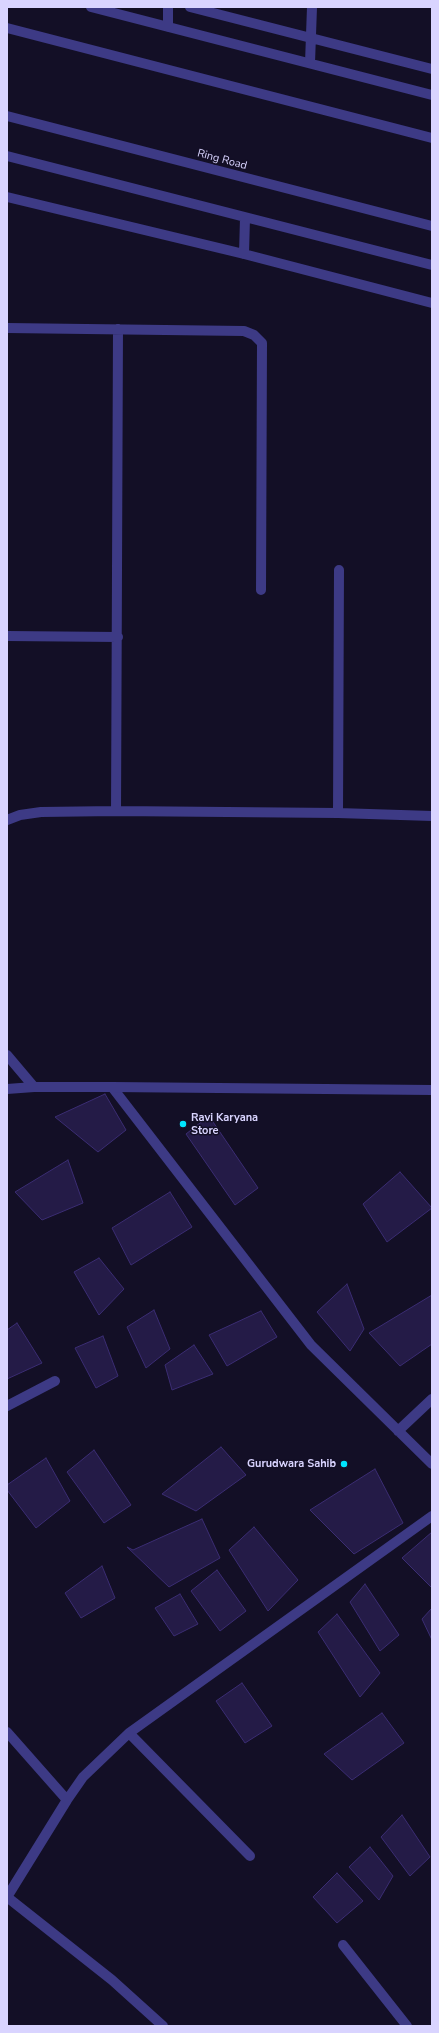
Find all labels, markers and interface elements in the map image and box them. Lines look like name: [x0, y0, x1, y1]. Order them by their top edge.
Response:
street label: Ring Road: [196, 147, 248, 173]
place label: Ravi Karyana Store: [191, 1111, 258, 1137]
marker: Ravi Karyana Store: [178, 1119, 188, 1129]
place label: Gurudwara Sahib: [247, 1457, 336, 1471]
marker: Gurudwara Sahib: [339, 1459, 349, 1469]

